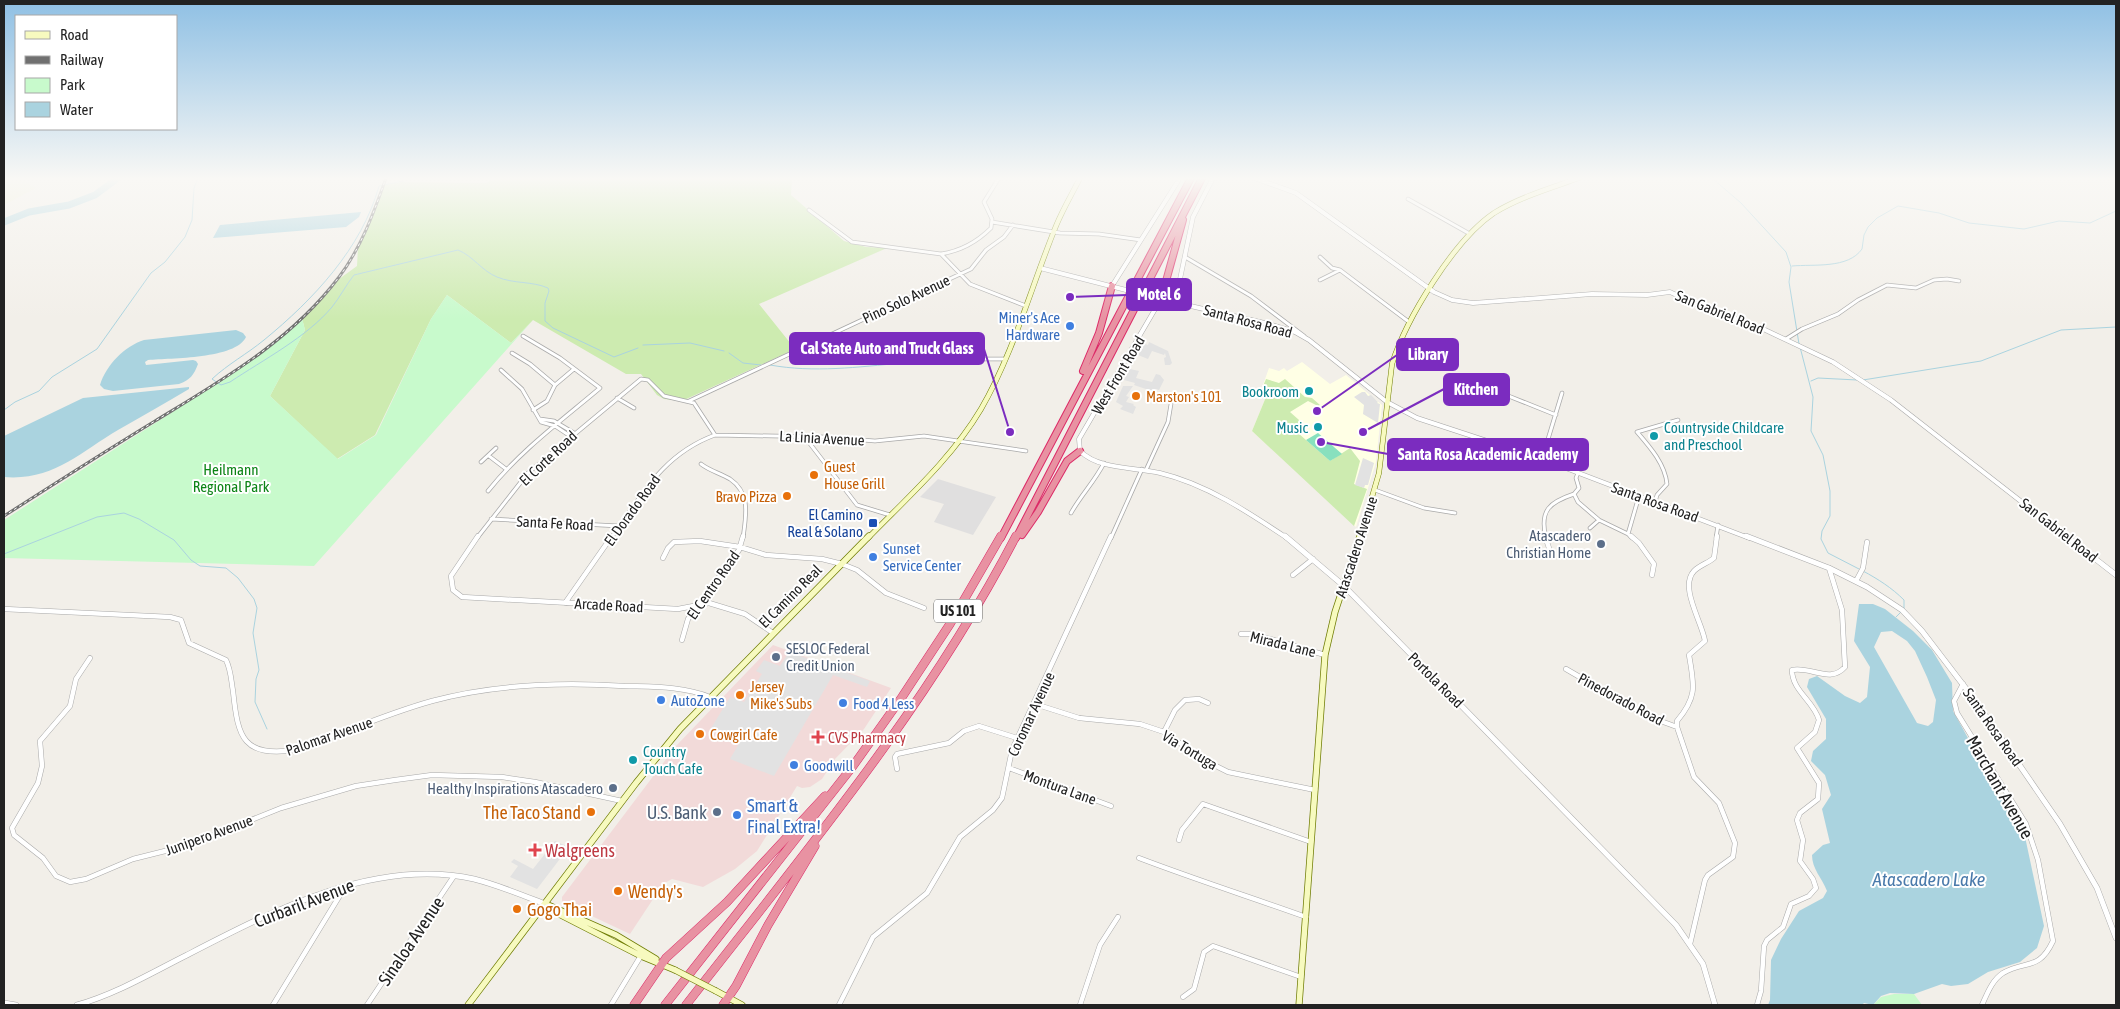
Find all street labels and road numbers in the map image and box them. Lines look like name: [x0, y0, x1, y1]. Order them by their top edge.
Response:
street label: Pino Solo Avenue: [859, 271, 953, 327]
street label: San Gabriel Road: [1673, 287, 1767, 337]
street label: Santa Rosa Road: [1202, 301, 1294, 341]
street label: West Front Road: [1088, 333, 1148, 417]
street label: El Corte Road: [516, 427, 580, 489]
street label: La Linia Avenue: [779, 427, 865, 449]
street label: El Dorado Road: [600, 471, 664, 549]
street label: Santa Rosa Road: [1609, 478, 1701, 526]
street label: Atascadero Avenue: [1332, 494, 1380, 600]
street label: San Gabriel Road: [2017, 494, 2101, 566]
street label: Santa Fe Road: [516, 512, 594, 534]
street label: El Centro Road: [683, 547, 743, 623]
street label: El Camino Real: [755, 561, 825, 631]
street label: Arcade Road: [574, 595, 644, 615]
road number: US 101: [934, 600, 982, 622]
street label: Mirada Lane: [1248, 628, 1318, 660]
street label: Portola Road: [1405, 649, 1467, 711]
street label: Coromar Avenue: [1004, 669, 1058, 759]
street label: Pinedorado Road: [1575, 669, 1667, 729]
street label: Santa Rosa Road: [1960, 685, 2026, 769]
street label: Palomar Avenue: [283, 713, 375, 759]
street label: Via Tortuga: [1159, 727, 1221, 773]
street label: Marchant Avenue: [1962, 732, 2038, 842]
street label: Montura Lane: [1021, 766, 1099, 808]
street label: Junipero Avenue: [163, 811, 255, 859]
street label: Curbaril Avenue: [251, 874, 357, 932]
street label: Sinaloa Avenue: [374, 893, 448, 989]

